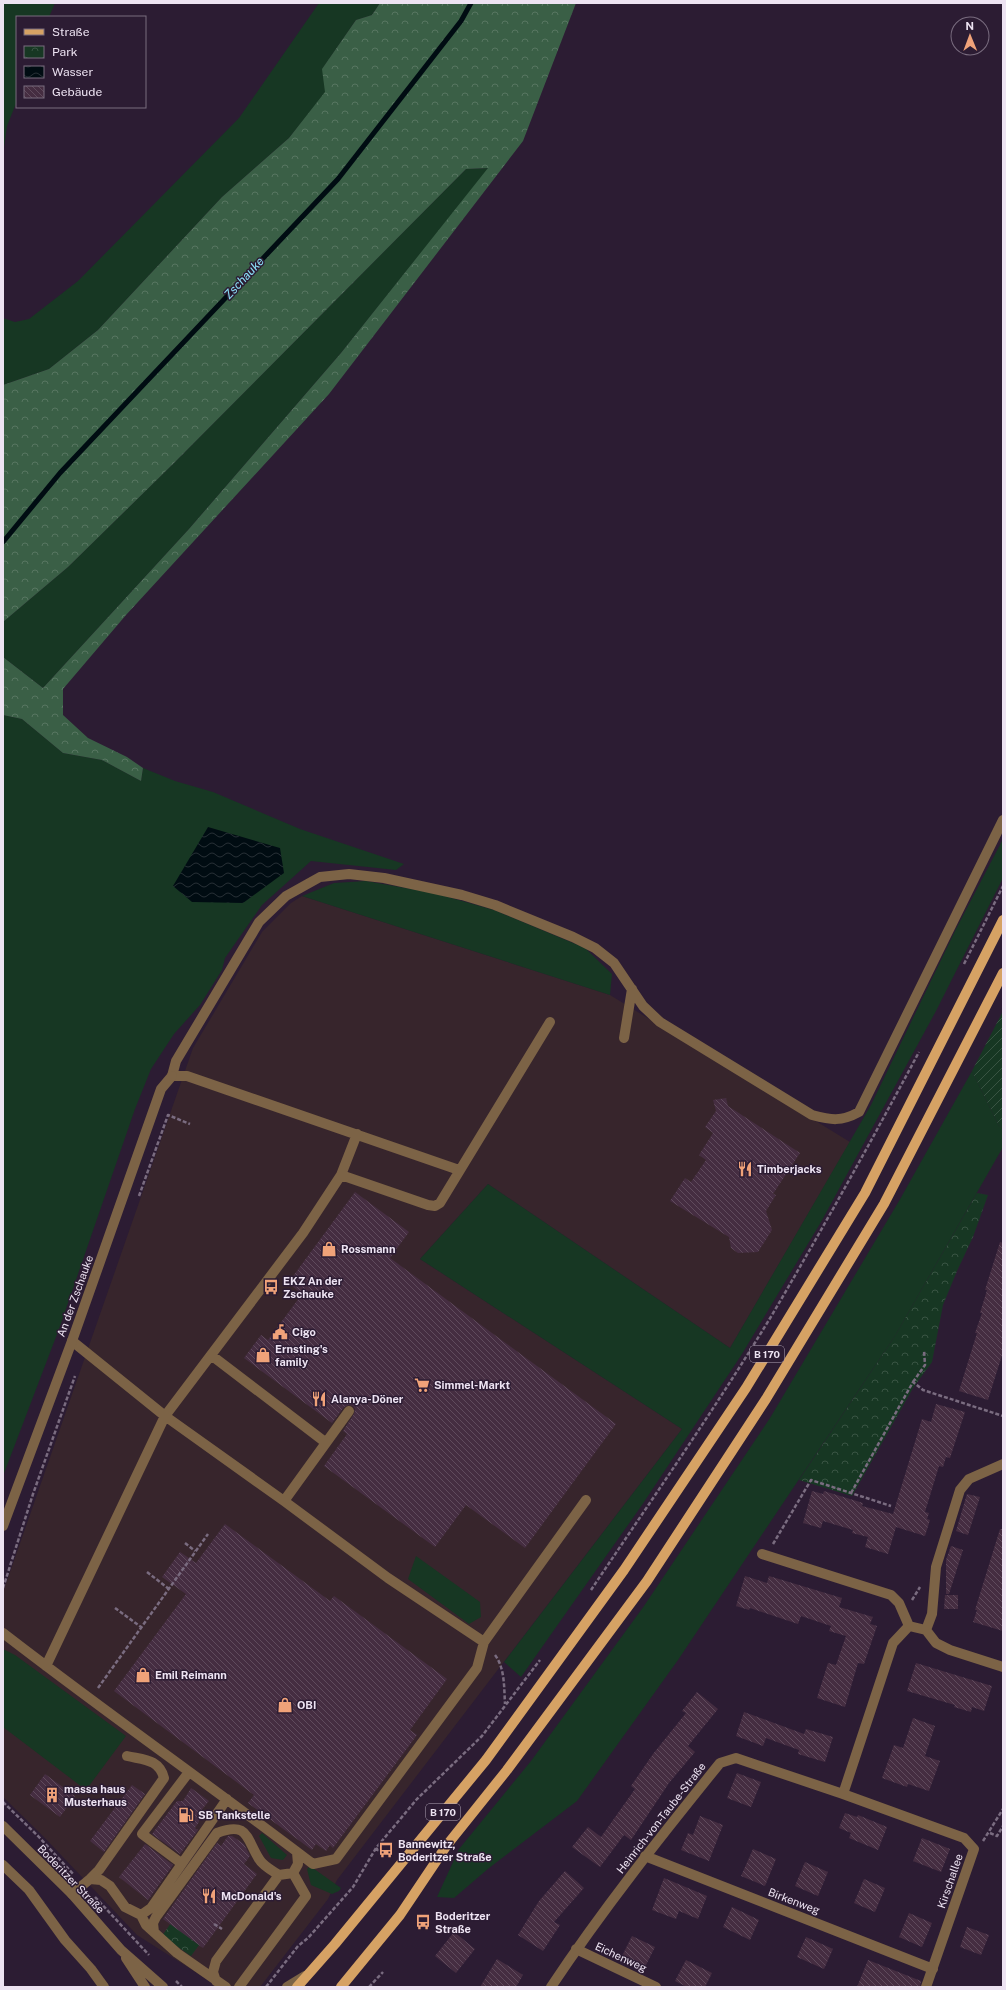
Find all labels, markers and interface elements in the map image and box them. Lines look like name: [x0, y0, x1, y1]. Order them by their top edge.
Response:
legend: [16, 16, 146, 108]
north arrow: [950, 16, 990, 56]
text: N: [965, 20, 974, 32]
text: Straße: [52, 25, 90, 39]
text: Park: [52, 45, 78, 59]
text: Wasser: [52, 65, 93, 79]
text: Gebäude: [52, 85, 102, 99]
water label: Zschauke: [221, 254, 267, 302]
restaurant icon: Timberjacks: [736, 1160, 754, 1178]
place label: Timberjacks: [757, 1163, 822, 1175]
shop icon: Rossmann: [320, 1240, 338, 1258]
place label: Rossmann: [341, 1243, 395, 1255]
street label: An der Zschauke: [55, 1254, 95, 1338]
place label: EKZ An der Zschauke: [283, 1275, 343, 1300]
bus stop icon: EKZ An der Zschauke: [262, 1278, 280, 1296]
public building icon: Cigo: [271, 1323, 289, 1341]
place label: Cigo: [292, 1326, 316, 1338]
place label: Ernsting's family: [275, 1343, 328, 1368]
shop icon: Ernsting's family: [254, 1346, 272, 1364]
road number: B 170: [750, 1346, 784, 1362]
supermarket icon: Simmel-Markt: [413, 1376, 431, 1394]
place label: Simmel-Markt: [434, 1379, 511, 1391]
restaurant icon: Alanya-Döner: [310, 1390, 328, 1408]
place label: Alanya-Döner: [331, 1393, 404, 1405]
shop icon: Emil Reimann: [134, 1666, 152, 1684]
place label: Emil Reimann: [155, 1669, 227, 1681]
shop icon: OBI: [276, 1696, 294, 1714]
place label: OBI: [297, 1699, 316, 1711]
street label: Heinrich-von-Taube-Straße: [614, 1760, 708, 1876]
place label: massa haus Musterhaus: [64, 1783, 127, 1808]
building icon: massa haus Musterhaus: [43, 1786, 61, 1804]
road number: B 170: [426, 1804, 460, 1820]
fuel station icon: SB Tankstelle: [177, 1806, 195, 1824]
place label: SB Tankstelle: [198, 1809, 270, 1821]
place label: Bannewitz, Boderitzer Straße: [398, 1838, 492, 1863]
bus stop icon: Bannewitz, Boderitzer Straße: [377, 1841, 395, 1859]
street label: Boderitzer Straße: [35, 1842, 107, 1916]
street label: Kirschallee: [935, 1852, 965, 1910]
street label: Birkenweg: [767, 1886, 822, 1916]
restaurant icon: McDonald's: [200, 1887, 218, 1905]
place label: McDonald's: [221, 1890, 282, 1902]
place label: Boderitzer Straße: [435, 1910, 491, 1935]
bus stop icon: Boderitzer Straße: [414, 1913, 432, 1931]
street label: Eichenweg: [593, 1940, 649, 1974]

